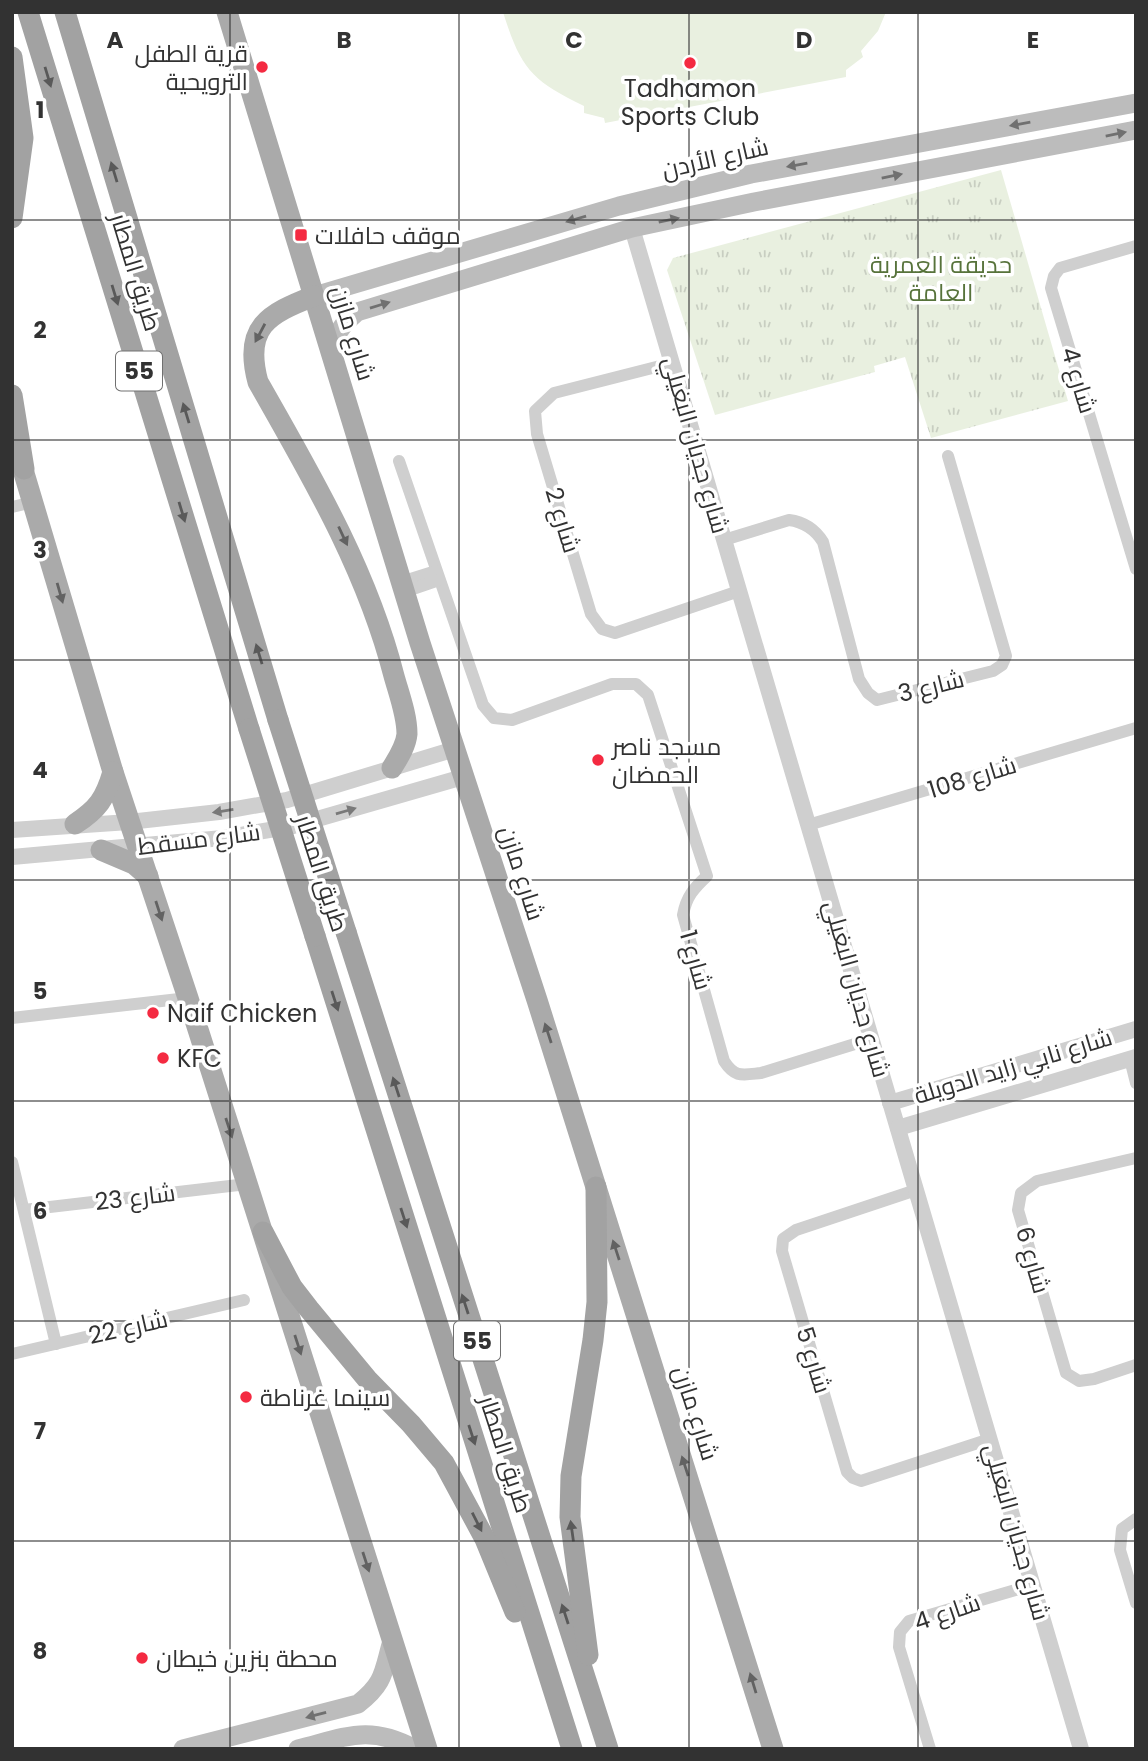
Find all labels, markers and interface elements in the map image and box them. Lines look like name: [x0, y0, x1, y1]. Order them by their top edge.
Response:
text: A: [107, 24, 124, 56]
text: B: [336, 24, 352, 56]
text: C: [565, 24, 583, 56]
text: D: [796, 24, 812, 56]
text: E: [1027, 24, 1039, 56]
place label: قرية الطفل الترويحية: [134, 37, 248, 98]
marker: Tadhamon Sports Club: [682, 55, 698, 71]
marker: قرية الطفل الترويحية: [254, 59, 270, 75]
one-way arrow: [44, 67, 54, 88]
place label: Tadhamon Sports Club: [621, 72, 759, 133]
text: 1: [36, 94, 44, 126]
one-way arrow: [1009, 119, 1031, 130]
one-way arrow: [1105, 128, 1127, 139]
street label: شارع الأردن: [658, 130, 772, 186]
one-way arrow: [786, 160, 808, 171]
one-way arrow: [109, 161, 119, 182]
one-way arrow: [881, 170, 903, 181]
street label: طريق المطار: [102, 207, 170, 335]
one-way arrow: [565, 214, 586, 224]
one-way arrow: [658, 215, 680, 226]
place label: موقف حافلات: [315, 219, 461, 252]
marker: موقف حافلات: [293, 227, 309, 243]
park label: حديقة العمرية العامة: [870, 248, 1012, 309]
street label: شارع مازن: [323, 281, 383, 385]
one-way arrow: [111, 285, 121, 306]
one-way arrow: [370, 299, 391, 310]
text: 2: [33, 314, 47, 346]
one-way arrow: [254, 323, 266, 342]
street label: شارع 4: [1053, 343, 1105, 417]
road number: 55: [116, 352, 162, 390]
street label: شارع جديان البغيلي: [652, 353, 737, 538]
one-way arrow: [181, 402, 191, 423]
street label: شارع 2: [537, 483, 589, 557]
one-way arrow: [178, 502, 188, 523]
one-way arrow: [337, 526, 349, 546]
text: 3: [33, 534, 47, 566]
one-way arrow: [56, 583, 66, 604]
one-way arrow: [253, 644, 263, 665]
street label: شارع 3: [894, 662, 968, 710]
place label: مسجد ناصر الحمضان: [610, 730, 721, 791]
street label: شارع 108: [924, 748, 1020, 806]
marker: مسجد ناصر الحمضان: [590, 752, 606, 768]
text: 4: [32, 754, 48, 786]
one-way arrow: [336, 805, 357, 815]
one-way arrow: [212, 806, 234, 817]
street label: طريق المطار: [287, 808, 357, 936]
street label: شارع مسقط: [136, 815, 262, 863]
street label: شارع مازن: [491, 821, 553, 925]
street label: شارع جديان البغيلي: [813, 897, 898, 1082]
one-way arrow: [154, 901, 165, 922]
street label: شارع 1: [672, 926, 720, 994]
text: 5: [33, 975, 47, 1007]
one-way arrow: [330, 991, 341, 1012]
place label: Naif Chicken: [167, 997, 317, 1030]
marker: Naif Chicken: [145, 1005, 161, 1021]
street label: شارع نابي زايد الدويلة: [910, 1020, 1117, 1115]
one-way arrow: [542, 1022, 552, 1043]
place label: KFC: [177, 1042, 222, 1075]
marker: KFC: [155, 1050, 171, 1066]
one-way arrow: [390, 1077, 400, 1098]
one-way arrow: [225, 1117, 235, 1138]
street label: شارع 23: [93, 1176, 177, 1218]
text: 6: [33, 1195, 47, 1227]
one-way arrow: [399, 1208, 409, 1229]
street label: شارع 6: [1008, 1223, 1058, 1297]
one-way arrow: [610, 1239, 621, 1260]
one-way arrow: [459, 1293, 470, 1314]
street label: شارع 22: [85, 1302, 171, 1352]
road number: 55: [454, 1322, 500, 1360]
street label: شارع 5: [788, 1323, 840, 1397]
one-way arrow: [293, 1334, 304, 1355]
street label: شارع مازن: [665, 1361, 727, 1465]
place label: سينما غرناطة: [260, 1381, 390, 1414]
marker: سينما غرناطة: [238, 1389, 254, 1405]
street label: طريق المطار: [471, 1389, 541, 1517]
text: 7: [34, 1415, 46, 1447]
one-way arrow: [468, 1425, 478, 1446]
street label: شارع جديان البغيلي: [973, 1440, 1058, 1625]
one-way arrow: [679, 1456, 690, 1477]
one-way arrow: [472, 1512, 483, 1532]
one-way arrow: [566, 1520, 577, 1542]
one-way arrow: [362, 1551, 372, 1572]
street label: شارع 4: [909, 1585, 985, 1639]
one-way arrow: [559, 1603, 570, 1624]
text: 8: [33, 1635, 47, 1667]
place label: محطة بنزين خيطان: [156, 1642, 338, 1675]
marker: محطة بنزين خيطان: [134, 1650, 150, 1666]
one-way arrow: [748, 1673, 758, 1694]
one-way arrow: [305, 1710, 327, 1721]

